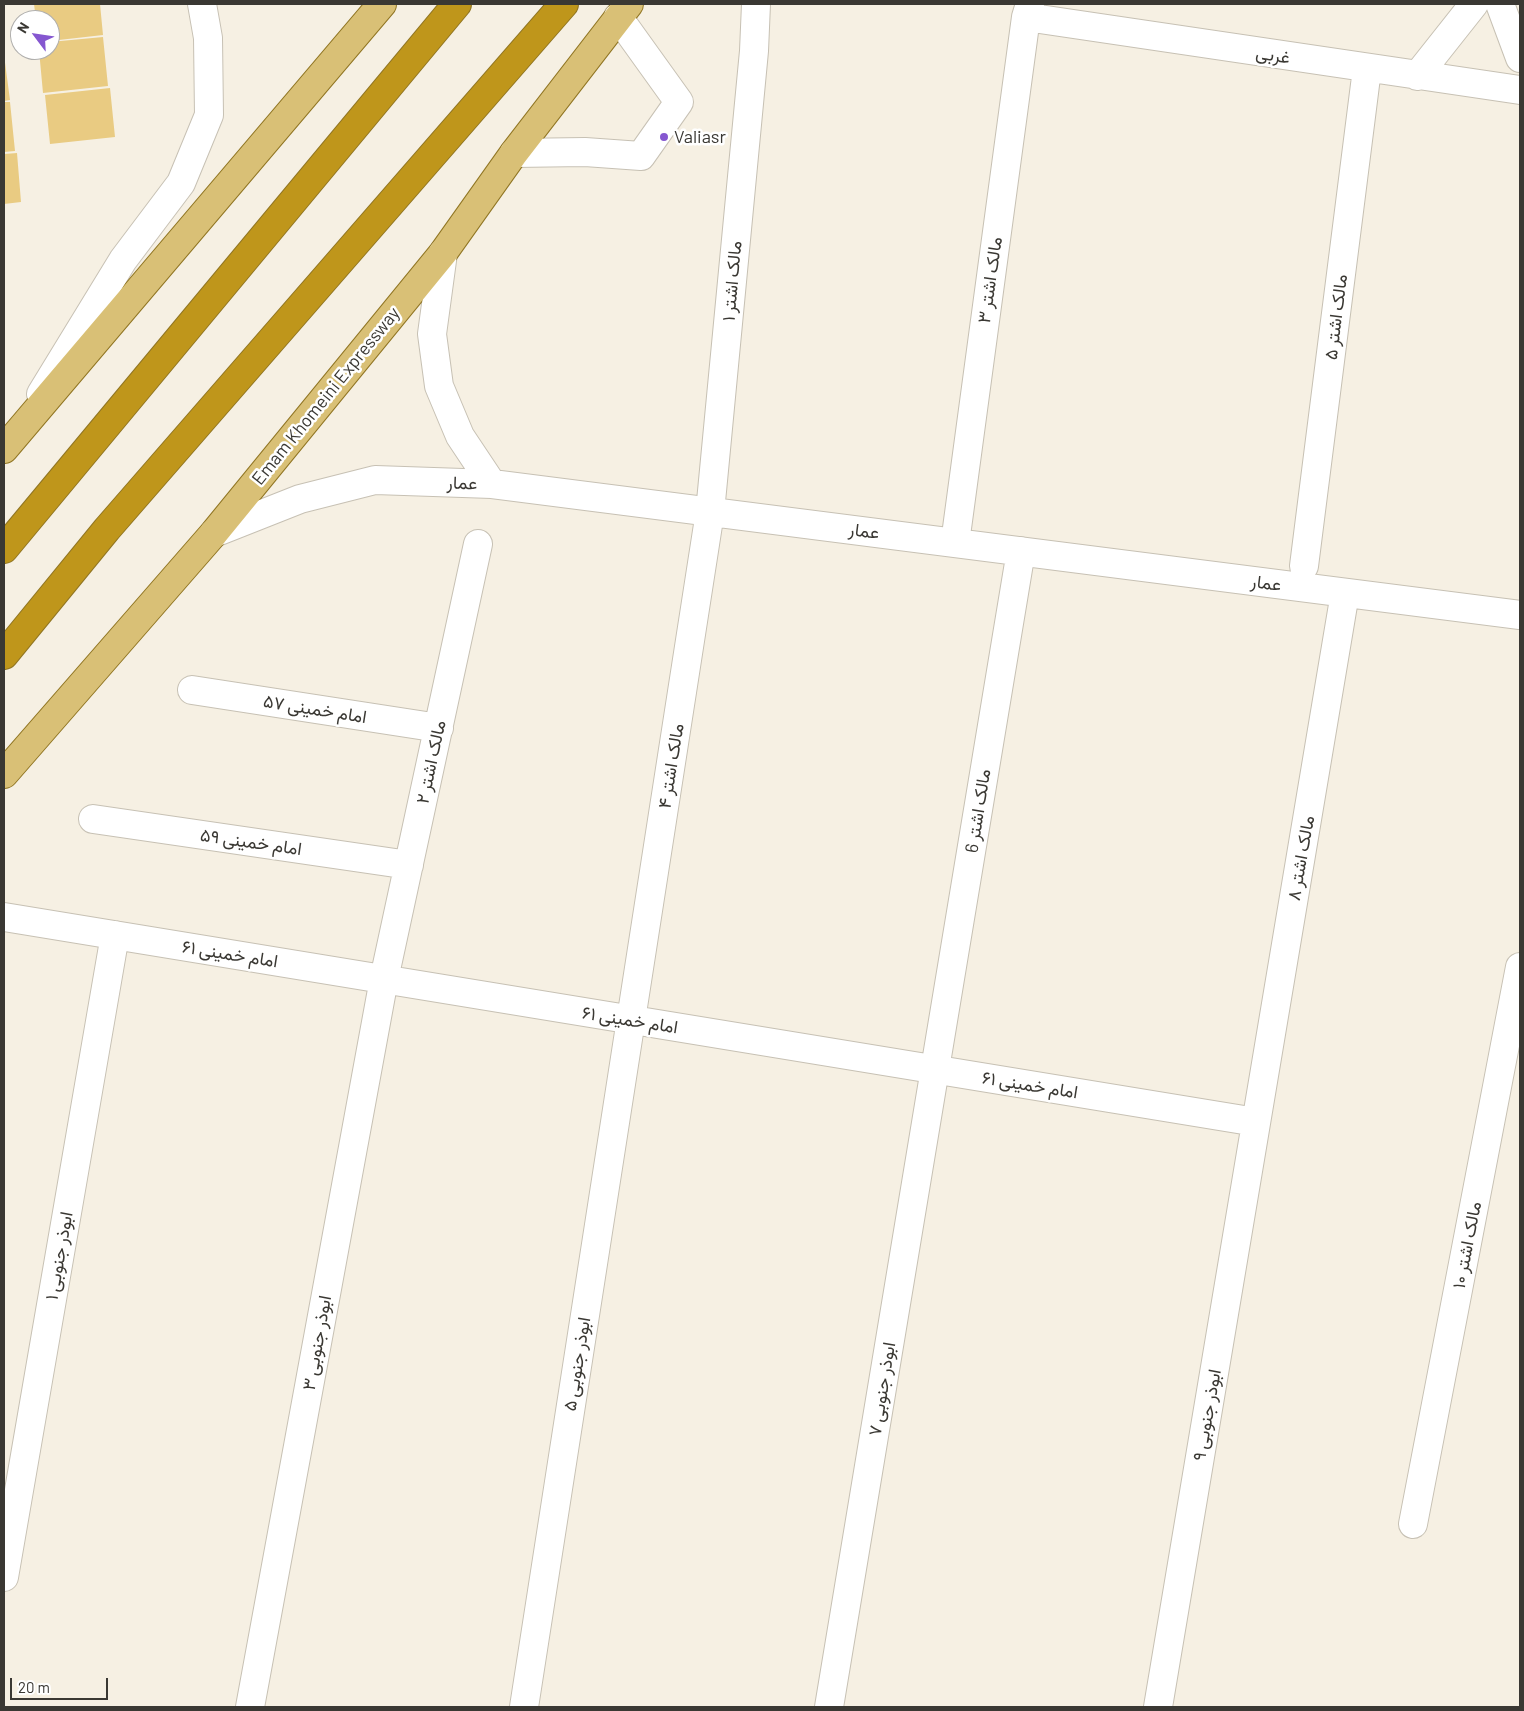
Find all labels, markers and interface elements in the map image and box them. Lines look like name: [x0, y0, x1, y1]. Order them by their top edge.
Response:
north arrow: [10, 10, 60, 60]
text: N: [13, 19, 32, 36]
street label: غربی: [1254, 42, 1292, 68]
place label: Valiasr: [674, 126, 726, 148]
marker: Valiasr: [658, 131, 670, 143]
street label: مالک اشتر ۳: [973, 235, 1007, 325]
street label: مالک اشتر ۱: [718, 240, 746, 322]
street label: مالک اشتر ۵: [1320, 273, 1352, 361]
street label: Emam Khomeini Expressway: [248, 303, 404, 489]
street label: عمار: [446, 472, 478, 494]
street label: عمار: [848, 518, 880, 544]
street label: عمار: [1250, 570, 1282, 596]
street label: امام خمینی ۵۷: [262, 690, 368, 728]
street label: مالک اشتر ۲: [412, 718, 450, 806]
street label: مالک اشتر ۴: [654, 722, 688, 810]
street label: مالک اشتر 6: [961, 767, 995, 855]
street label: مالک اشتر ۸: [1283, 814, 1319, 902]
street label: امام خمینی ۵۹: [199, 824, 303, 860]
street label: امام خمینی ۶۱: [180, 936, 280, 972]
street label: امام خمینی ۶۱: [580, 1002, 680, 1038]
street label: امام خمینی ۶۱: [980, 1067, 1080, 1103]
street label: مالک اشتر ۱۰: [1448, 1200, 1486, 1290]
street label: ابوذر جنوبی ۱: [41, 1210, 77, 1302]
street label: ابوذر جنوبی ۳: [298, 1294, 336, 1392]
street label: ابوذر جنوبی ۵: [559, 1315, 595, 1413]
street label: ابوذر جنوبی ۷: [864, 1340, 900, 1438]
street label: ابوذر جنوبی ۹: [1188, 1367, 1226, 1463]
scale bar: [12, 1668, 110, 1700]
text: 20 m: [18, 1678, 50, 1696]

